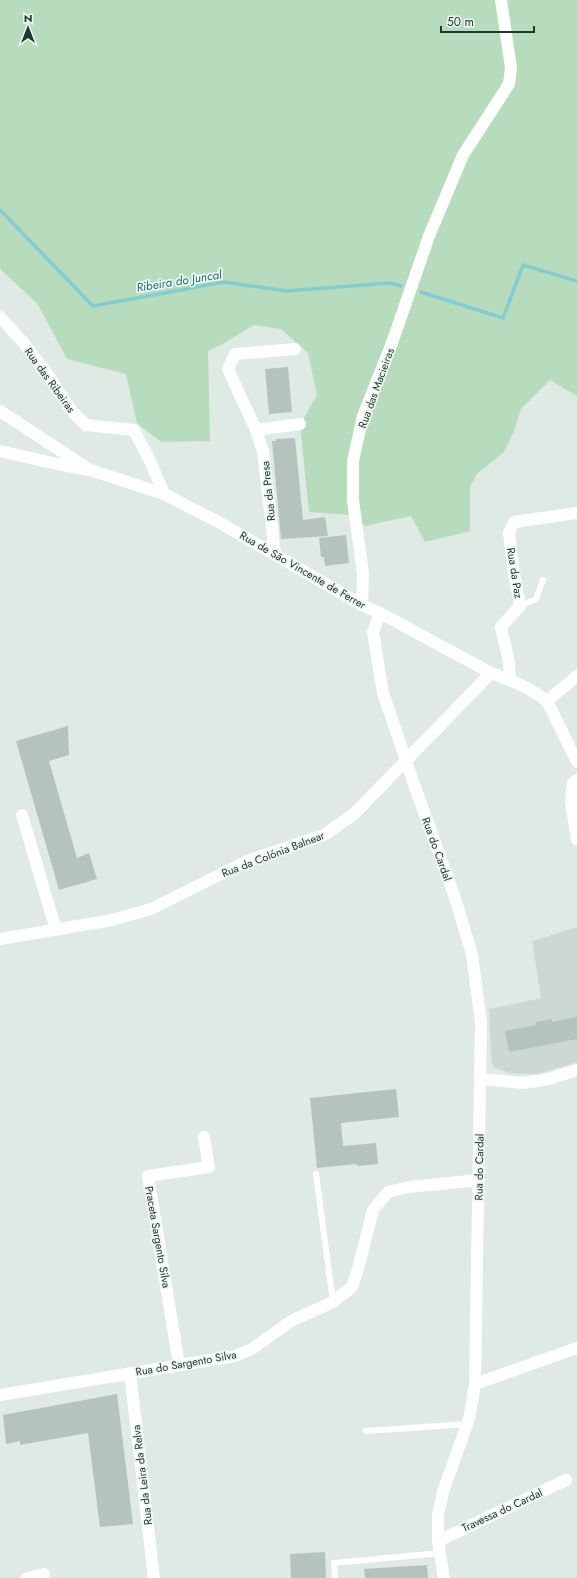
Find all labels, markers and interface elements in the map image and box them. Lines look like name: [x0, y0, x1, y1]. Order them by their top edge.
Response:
north arrow: [8, 8, 48, 48]
scale bar: [441, 8, 534, 34]
text: N: [24, 10, 32, 26]
text: 50 m: [447, 13, 474, 31]
water label: Ribeira do Juncal: [135, 265, 224, 297]
street label: Rua das Ribeiras: [21, 344, 79, 416]
street label: Rua das Macieiras: [354, 345, 398, 430]
street label: Rua da Presa: [257, 460, 279, 522]
street label: Rua de São Vincente de Ferrer: [237, 527, 369, 613]
street label: Rua da Paz: [503, 546, 527, 600]
street label: Rua do Cardal: [418, 815, 456, 883]
street label: Rua da Colónia Balnear: [219, 827, 327, 881]
street label: Rua do Cardal: [470, 1133, 488, 1201]
street label: Praceta Sargento Silva: [141, 1185, 175, 1289]
street label: Rua do Sargento Silva: [134, 1346, 238, 1380]
street label: Rua da Leira da Relva: [128, 1424, 156, 1526]
street label: Travessa do Cardal: [459, 1484, 545, 1536]

